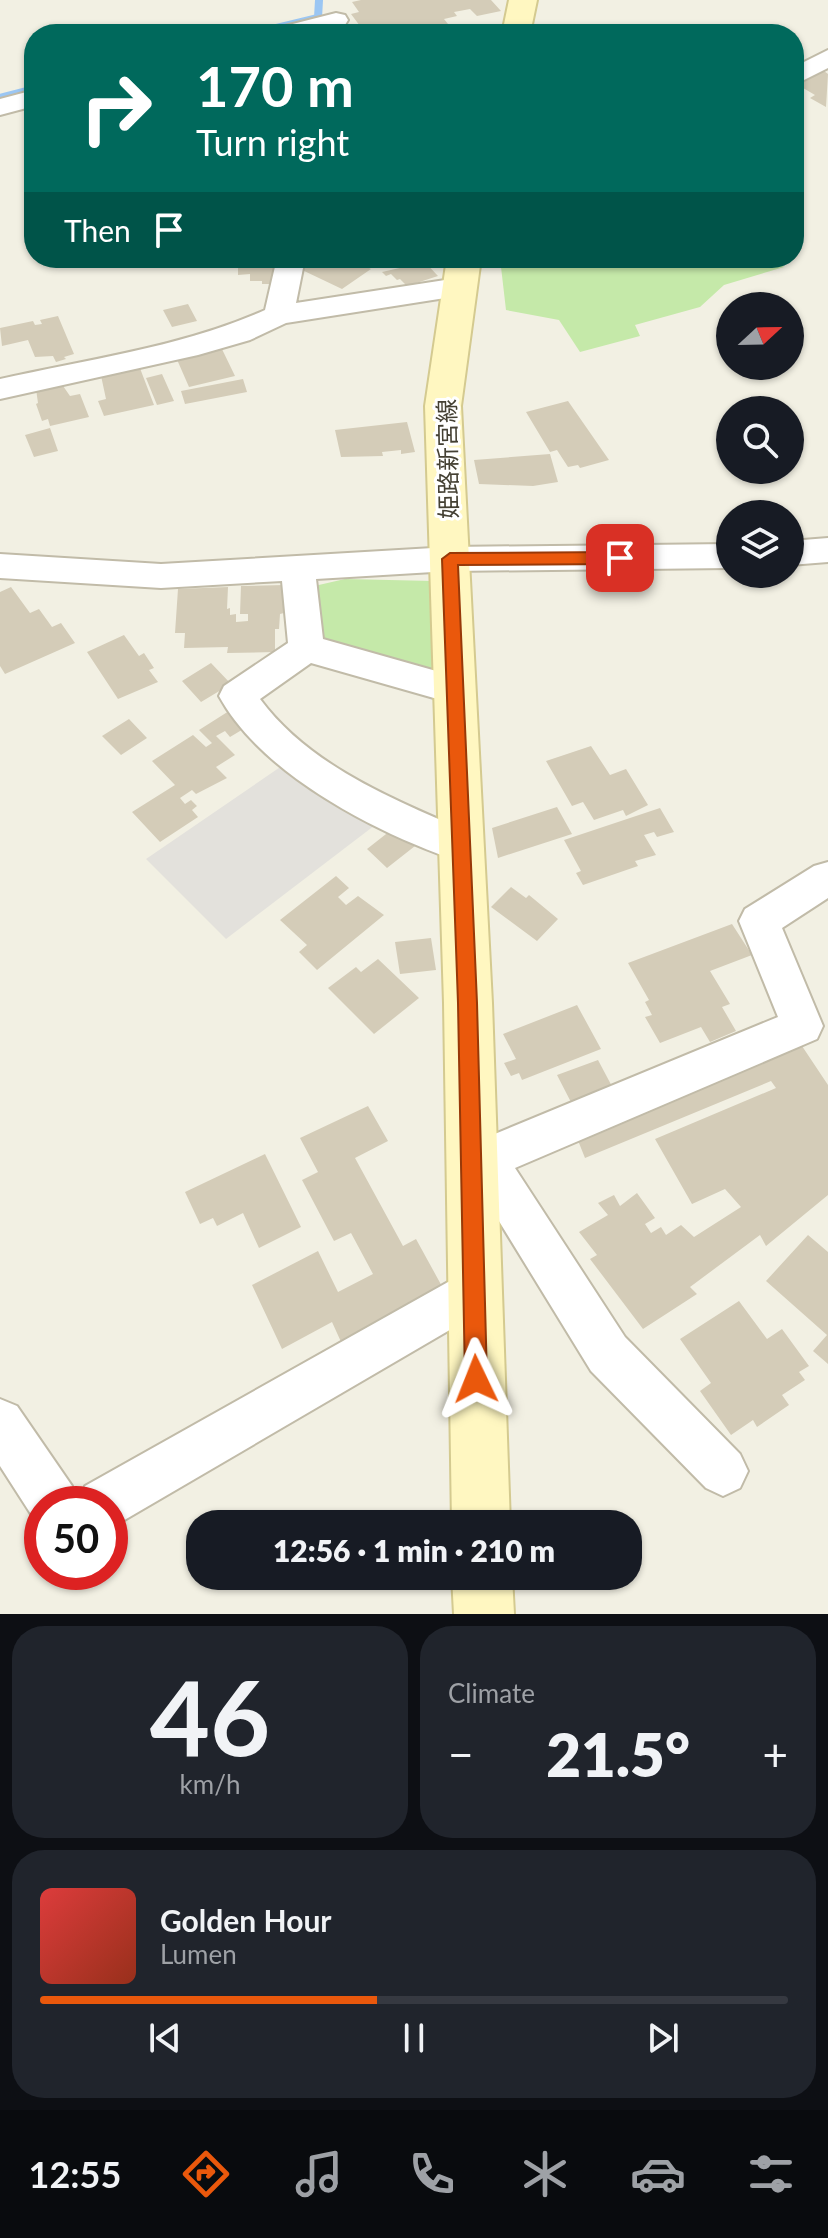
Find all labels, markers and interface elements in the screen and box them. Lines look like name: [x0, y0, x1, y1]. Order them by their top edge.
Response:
text: 170 m: [196, 52, 354, 119]
icon: right: [64, 56, 168, 160]
text: Turn right: [196, 120, 349, 164]
icon: arrive: [147, 208, 191, 252]
text: Then: [64, 212, 131, 248]
north arrow: [716, 292, 804, 380]
map controls: [716, 292, 804, 588]
button: search: [716, 396, 804, 484]
street label: 姫路新宮線: [431, 399, 463, 519]
button: layers: [716, 500, 804, 588]
pin: [586, 524, 654, 592]
icon: arrive: [598, 536, 642, 580]
position arrow: [434, 1337, 518, 1421]
speed limit sign: 50: [24, 1486, 128, 1590]
text: 12:56 · 1 min · 210 m: [273, 1532, 555, 1568]
text: 46: [150, 1653, 270, 1778]
text: Climate: [448, 1677, 535, 1709]
text: 21.5°: [546, 1718, 690, 1790]
text: −: [448, 1728, 474, 1780]
text: +: [762, 1728, 788, 1780]
text: km/h: [180, 1768, 240, 1800]
text: Golden Hour: [160, 1902, 332, 1938]
text: Lumen: [160, 1938, 237, 1970]
icon: previous: [143, 2016, 187, 2060]
icon: pause: [392, 2016, 436, 2060]
icon: next: [641, 2016, 685, 2060]
icon: directions: [178, 2146, 234, 2202]
icon: music: [291, 2146, 347, 2202]
icon: phone: [404, 2146, 460, 2202]
icon: climate: [517, 2146, 573, 2202]
icon: car: [630, 2146, 686, 2202]
icon: filters: [743, 2146, 799, 2202]
text: 12:55: [29, 2152, 121, 2196]

